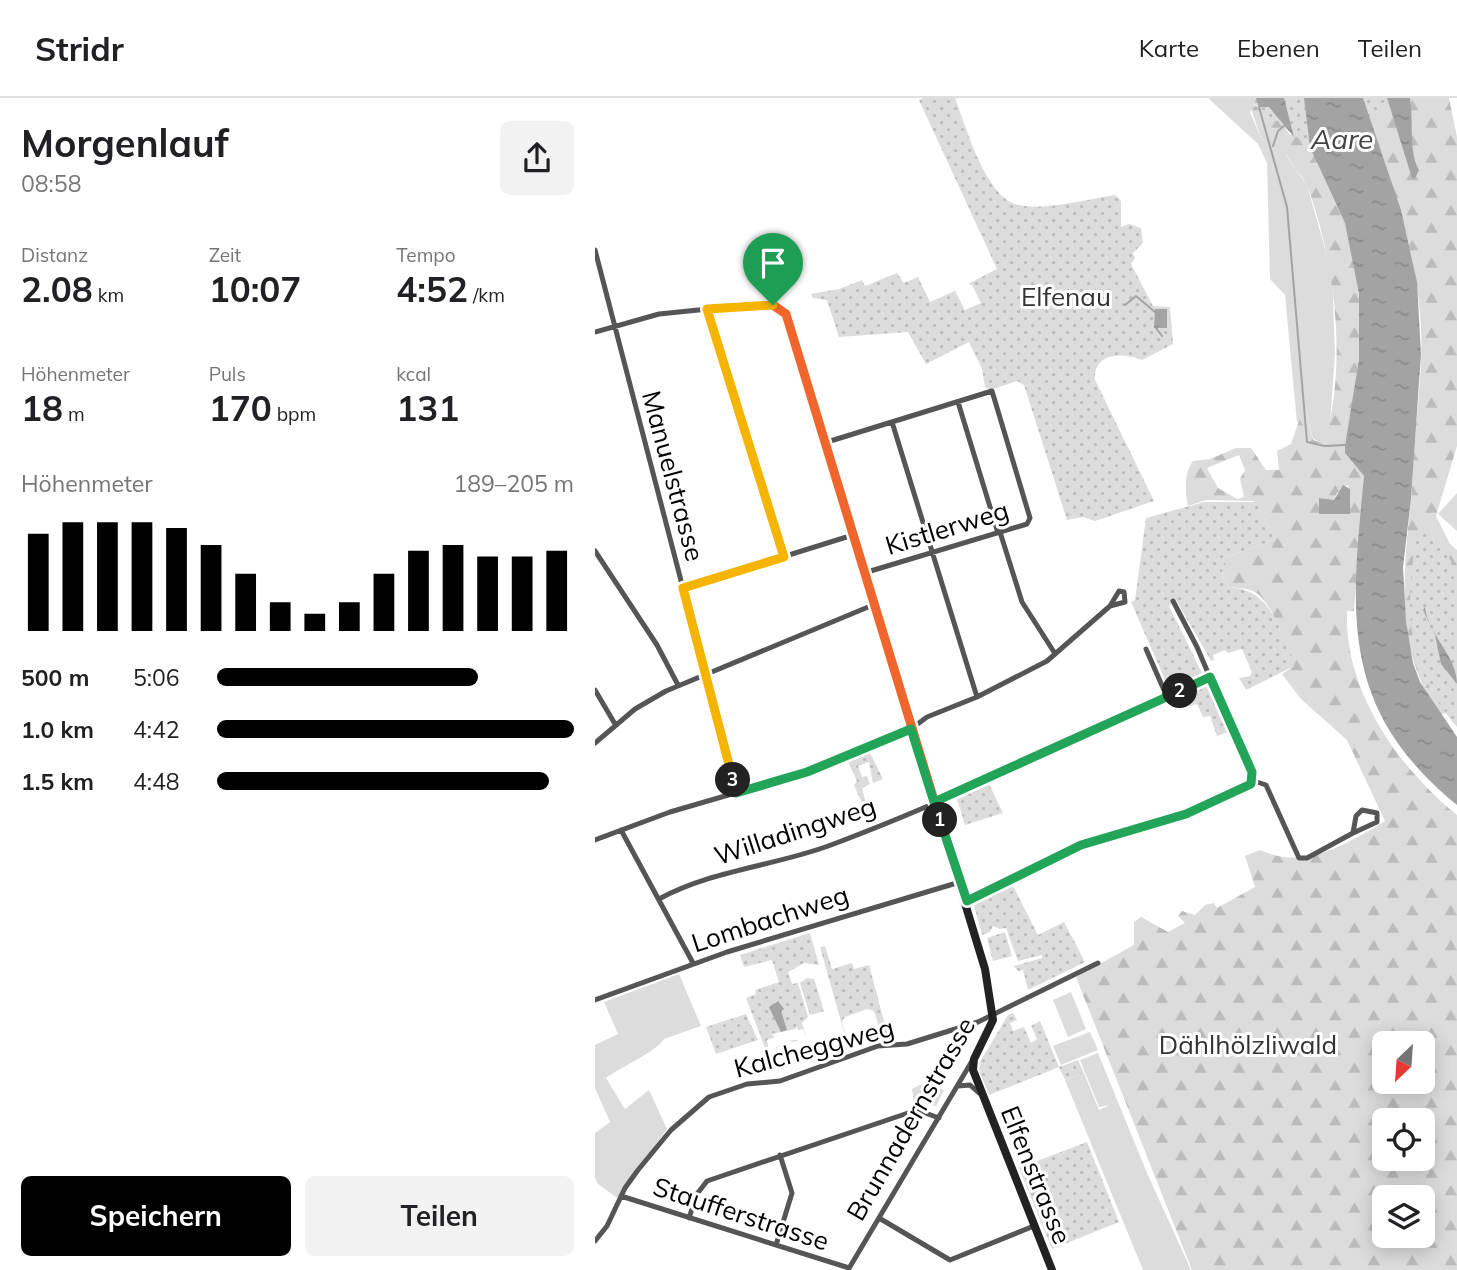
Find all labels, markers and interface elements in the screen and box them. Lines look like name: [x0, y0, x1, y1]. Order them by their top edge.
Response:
text: Stridr: [35, 28, 124, 69]
text: Karte: [1139, 33, 1199, 63]
text: Ebenen: [1237, 33, 1320, 63]
text: Teilen: [1358, 33, 1422, 63]
text: Morgenlauf: [21, 119, 229, 167]
button: share: [500, 121, 574, 195]
water label: Aare: [1310, 121, 1373, 156]
text: 08:58: [21, 169, 81, 198]
pin: [743, 233, 803, 305]
text: Distanz: [21, 243, 88, 267]
text: Zeit: [209, 243, 241, 267]
text: Tempo: [396, 243, 456, 267]
icon: arrive: [754, 244, 792, 282]
text: 2.08: [21, 267, 93, 311]
text: 10:07: [209, 267, 301, 311]
text: 4:52: [396, 267, 468, 311]
park label: Elfenau: [1021, 280, 1111, 313]
text: km: [93, 283, 124, 307]
text: /km: [468, 283, 505, 307]
text: Höhenmeter: [21, 362, 130, 386]
text: Puls: [209, 362, 246, 386]
text: kcal: [396, 362, 431, 386]
text: 18: [21, 386, 63, 430]
text: 170: [209, 386, 272, 430]
text: 131: [396, 386, 459, 430]
street label: Manuelstrasse: [635, 387, 712, 565]
text: m: [63, 402, 85, 426]
text: bpm: [272, 402, 316, 426]
text: Höhenmeter: [21, 469, 153, 498]
text: 189–205 m: [453, 469, 574, 498]
street label: Kistlerweg: [881, 493, 1013, 562]
text: 500 m: [21, 663, 89, 692]
text: 5:06: [133, 663, 180, 692]
pin: 2: [1163, 674, 1197, 708]
text: 2: [1174, 678, 1185, 702]
text: 1.0 km: [21, 715, 94, 744]
text: 4:42: [133, 715, 180, 744]
pin: 3: [715, 762, 751, 798]
text: 1.5 km: [21, 767, 94, 796]
text: 4:48: [133, 767, 180, 796]
text: 3: [727, 767, 738, 791]
street label: Willadingweg: [710, 789, 880, 872]
pin: 1: [923, 802, 957, 838]
text: 1: [934, 807, 945, 831]
street label: Lombachweg: [687, 878, 853, 959]
street label: Kalcheggweg: [730, 1010, 897, 1085]
street label: Brunnadernstrasse: [839, 1011, 982, 1226]
park label: Dählhölzliwald: [1159, 1028, 1337, 1061]
north arrow: [1372, 1031, 1435, 1094]
map controls: [1372, 1031, 1435, 1248]
street label: Elfenstrasse: [994, 1101, 1079, 1249]
button: locate: [1372, 1108, 1435, 1171]
street label: Staufferstrasse: [649, 1170, 833, 1257]
button: Speichern: [21, 1176, 291, 1256]
button: Teilen: [305, 1176, 574, 1256]
button: layers: [1372, 1185, 1435, 1248]

